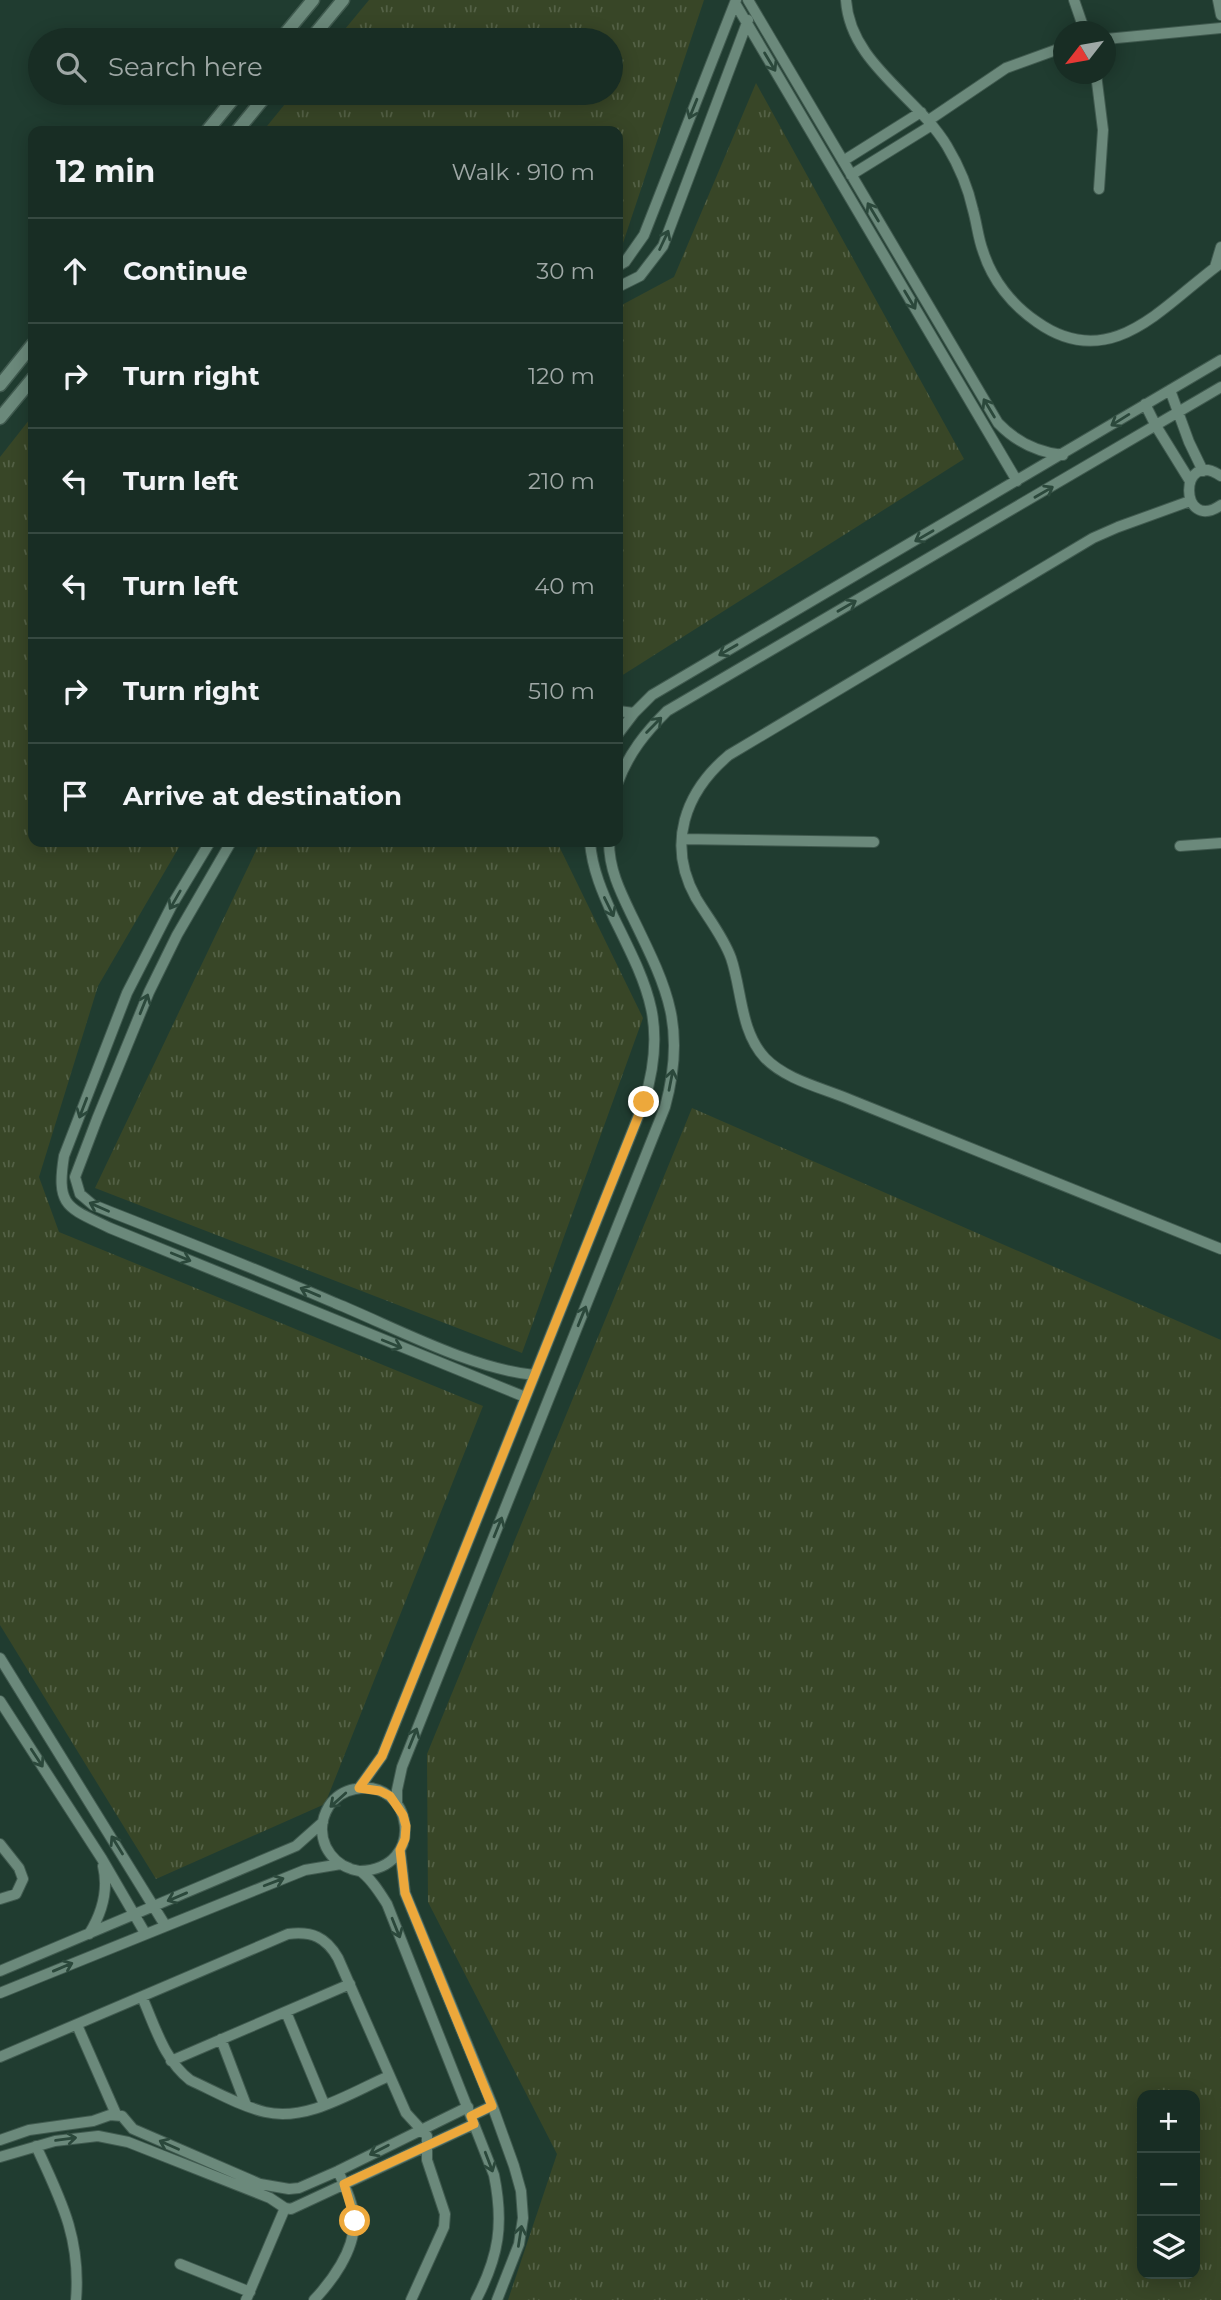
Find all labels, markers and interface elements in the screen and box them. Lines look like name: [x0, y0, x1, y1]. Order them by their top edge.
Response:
north arrow: [1053, 21, 1116, 84]
search box: [28, 28, 623, 105]
icon: search: [52, 48, 90, 86]
text: Search here: [108, 51, 263, 83]
one-way arrow: [763, 51, 777, 71]
one-way arrow: [686, 98, 699, 119]
text: 12 min: [56, 153, 155, 190]
text: Walk · 910 m: [451, 158, 595, 186]
one-way arrow: [866, 202, 880, 222]
one-way arrow: [658, 230, 671, 251]
icon: ahead: [56, 252, 94, 290]
text: Continue: [123, 255, 248, 287]
text: 30 m: [536, 257, 595, 285]
one-way arrow: [903, 289, 917, 309]
icon: right: [56, 357, 94, 395]
text: Turn right: [123, 360, 259, 392]
text: 120 m: [528, 362, 595, 390]
one-way arrow: [982, 398, 996, 418]
one-way arrow: [1110, 413, 1130, 427]
icon: left: [56, 462, 94, 500]
text: Turn left: [123, 465, 239, 497]
text: 210 m: [528, 467, 595, 495]
one-way arrow: [1033, 485, 1053, 499]
one-way arrow: [914, 529, 934, 543]
icon: left: [56, 567, 94, 605]
text: Turn left: [123, 570, 239, 602]
text: 40 m: [534, 572, 595, 600]
one-way arrow: [837, 599, 857, 613]
one-way arrow: [718, 644, 738, 658]
icon: right: [56, 672, 94, 710]
text: Turn right: [123, 675, 259, 707]
text: 510 m: [528, 677, 595, 705]
one-way arrow: [645, 717, 662, 734]
icon: arrive: [56, 777, 94, 815]
text: Arrive at destination: [123, 780, 402, 812]
one-way arrow: [168, 890, 182, 910]
one-way arrow: [603, 896, 616, 917]
one-way arrow: [139, 994, 152, 1015]
one-way arrow: [665, 1069, 679, 1092]
route end: [628, 1086, 659, 1117]
one-way arrow: [75, 1096, 88, 1118]
one-way arrow: [89, 1200, 111, 1213]
one-way arrow: [170, 1252, 191, 1265]
one-way arrow: [300, 1285, 322, 1298]
one-way arrow: [576, 1305, 589, 1327]
one-way arrow: [380, 1338, 402, 1351]
one-way arrow: [492, 1517, 505, 1538]
one-way arrow: [408, 1728, 421, 1750]
one-way arrow: [30, 1748, 44, 1768]
one-way arrow: [329, 1791, 347, 1808]
one-way arrow: [110, 1836, 125, 1855]
one-way arrow: [262, 1874, 284, 1887]
one-way arrow: [167, 1891, 189, 1904]
one-way arrow: [391, 1916, 404, 1938]
one-way arrow: [52, 1960, 73, 1973]
map controls: [1137, 2090, 1200, 2279]
button: +: [1137, 2090, 1200, 2153]
one-way arrow: [54, 2132, 77, 2145]
one-way arrow: [159, 2137, 180, 2150]
one-way arrow: [369, 2144, 390, 2158]
one-way arrow: [483, 2150, 496, 2172]
button: −: [1137, 2153, 1200, 2216]
route start: [339, 2205, 370, 2236]
button: layers: [1137, 2216, 1200, 2279]
one-way arrow: [514, 2225, 527, 2248]

